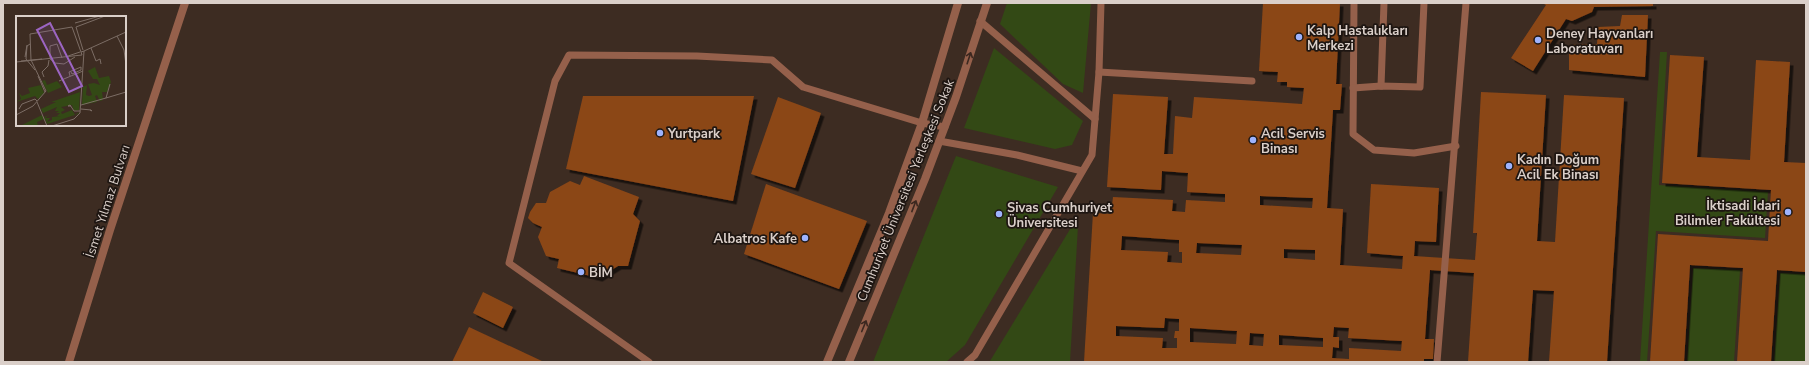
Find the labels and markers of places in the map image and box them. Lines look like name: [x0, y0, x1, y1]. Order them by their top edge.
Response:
place label: Kalp Hastalıkları Merkezi: [1307, 22, 1408, 55]
place label: Deney Hayvanları Laboratuvarı: [1546, 25, 1653, 58]
marker: Kalp Hastalıkları Merkezi: [1294, 32, 1304, 42]
marker: Deney Hayvanları Laboratuvarı: [1533, 35, 1543, 45]
place label: Yurtpark: [667, 125, 721, 143]
place label: Acil Servis Binası: [1261, 125, 1325, 158]
marker: Yurtpark: [655, 128, 665, 138]
marker: Acil Servis Binası: [1248, 135, 1258, 145]
place label: Kadın Doğum Acil Ek Binası: [1517, 151, 1599, 184]
marker: Kadın Doğum Acil Ek Binası: [1504, 161, 1514, 171]
place label: İktisadi İdari Bilimler Fakültesi: [1675, 197, 1780, 230]
place label: Sivas Cumhuriyet Üniversitesi: [1007, 199, 1113, 232]
marker: İktisadi İdari Bilimler Fakültesi: [1783, 207, 1793, 217]
marker: Sivas Cumhuriyet Üniversitesi: [994, 209, 1004, 219]
place label: Albatros Kafe: [714, 230, 797, 248]
marker: Albatros Kafe: [800, 233, 810, 243]
place label: BİM: [589, 264, 613, 282]
marker: BİM: [576, 267, 586, 277]

